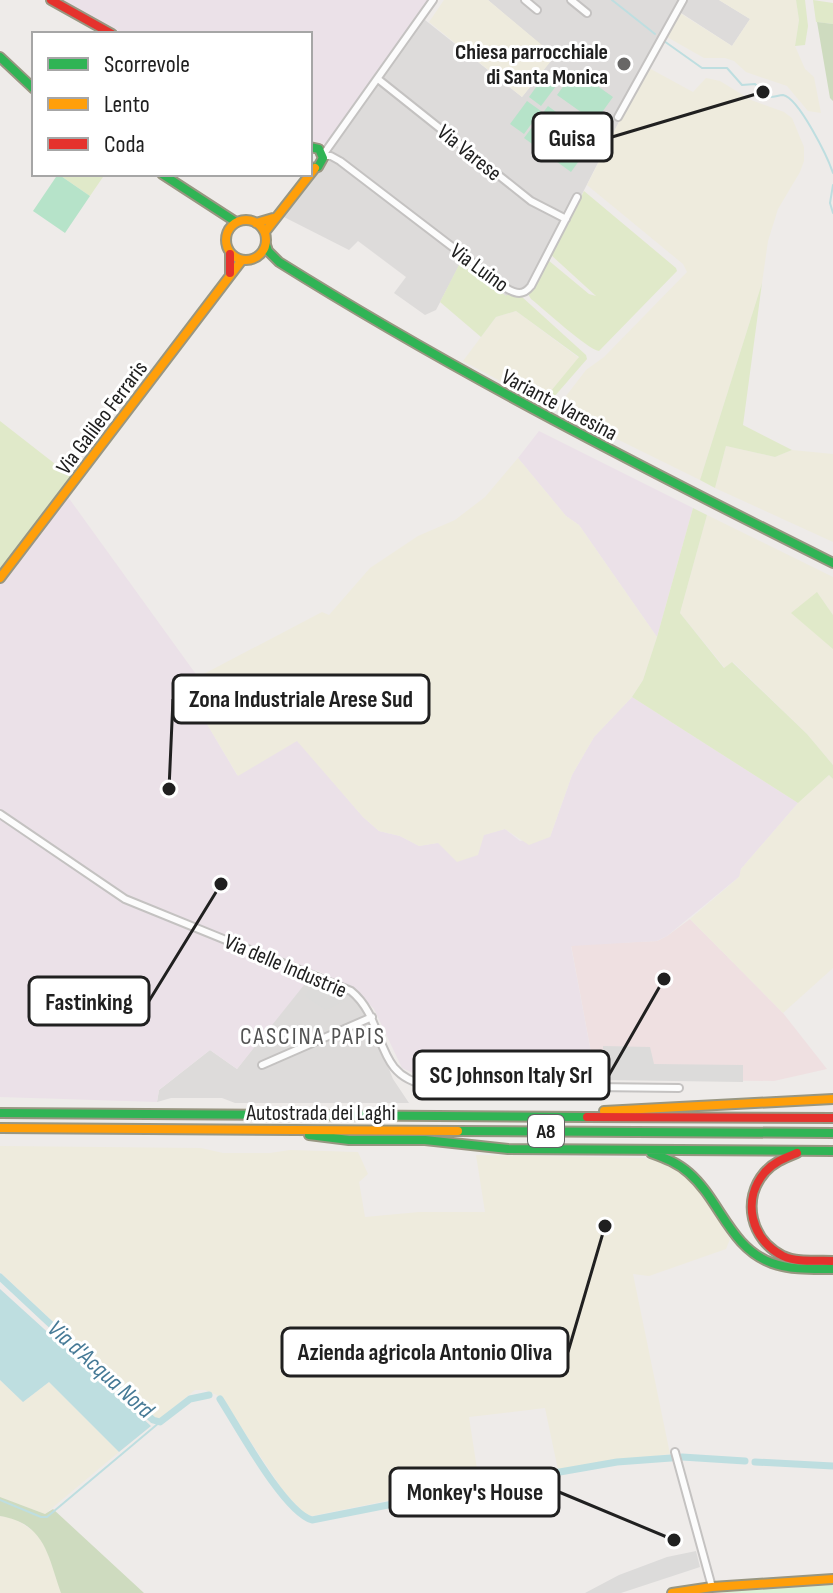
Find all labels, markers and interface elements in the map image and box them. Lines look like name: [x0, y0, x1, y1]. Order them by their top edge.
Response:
legend: [32, 32, 312, 176]
place label: Chiesa parrocchiale di Santa Monica: [455, 39, 608, 91]
text: Scorrevole: [104, 50, 190, 79]
marker: Chiesa parrocchiale di Santa Monica: [615, 55, 633, 73]
text: Lento: [104, 90, 150, 119]
callout: Guisa: [533, 113, 612, 161]
street label: Via Varese: [431, 119, 507, 187]
text: Guisa: [548, 124, 596, 153]
text: Coda: [104, 130, 145, 159]
street label: Via Luino: [445, 238, 514, 299]
street label: Via Galileo Ferraris: [51, 356, 154, 480]
street label: Variante Varesina: [497, 364, 622, 447]
callout: Zona Industriale Arese Sud: [173, 675, 429, 723]
text: Zona Industriale Arese Sud: [189, 685, 413, 714]
street label: Via delle Industrie: [220, 928, 351, 1004]
callout: Fastinking: [29, 977, 149, 1025]
text: Fastinking: [45, 988, 133, 1017]
district label: CASCINA PAPIS: [240, 1022, 386, 1051]
callout: SC Johnson Italy Srl: [414, 1051, 609, 1099]
text: SC Johnson Italy Srl: [430, 1061, 593, 1090]
street label: Autostrada dei Laghi: [246, 1100, 395, 1127]
road number: A8: [528, 1115, 564, 1147]
water label: Via d'Acqua Nord: [42, 1314, 161, 1425]
callout: Azienda agricola Antonio Oliva: [282, 1328, 568, 1376]
text: Azienda agricola Antonio Oliva: [297, 1338, 552, 1367]
callout: Monkey's House: [390, 1468, 559, 1516]
text: Monkey's House: [407, 1478, 543, 1507]

